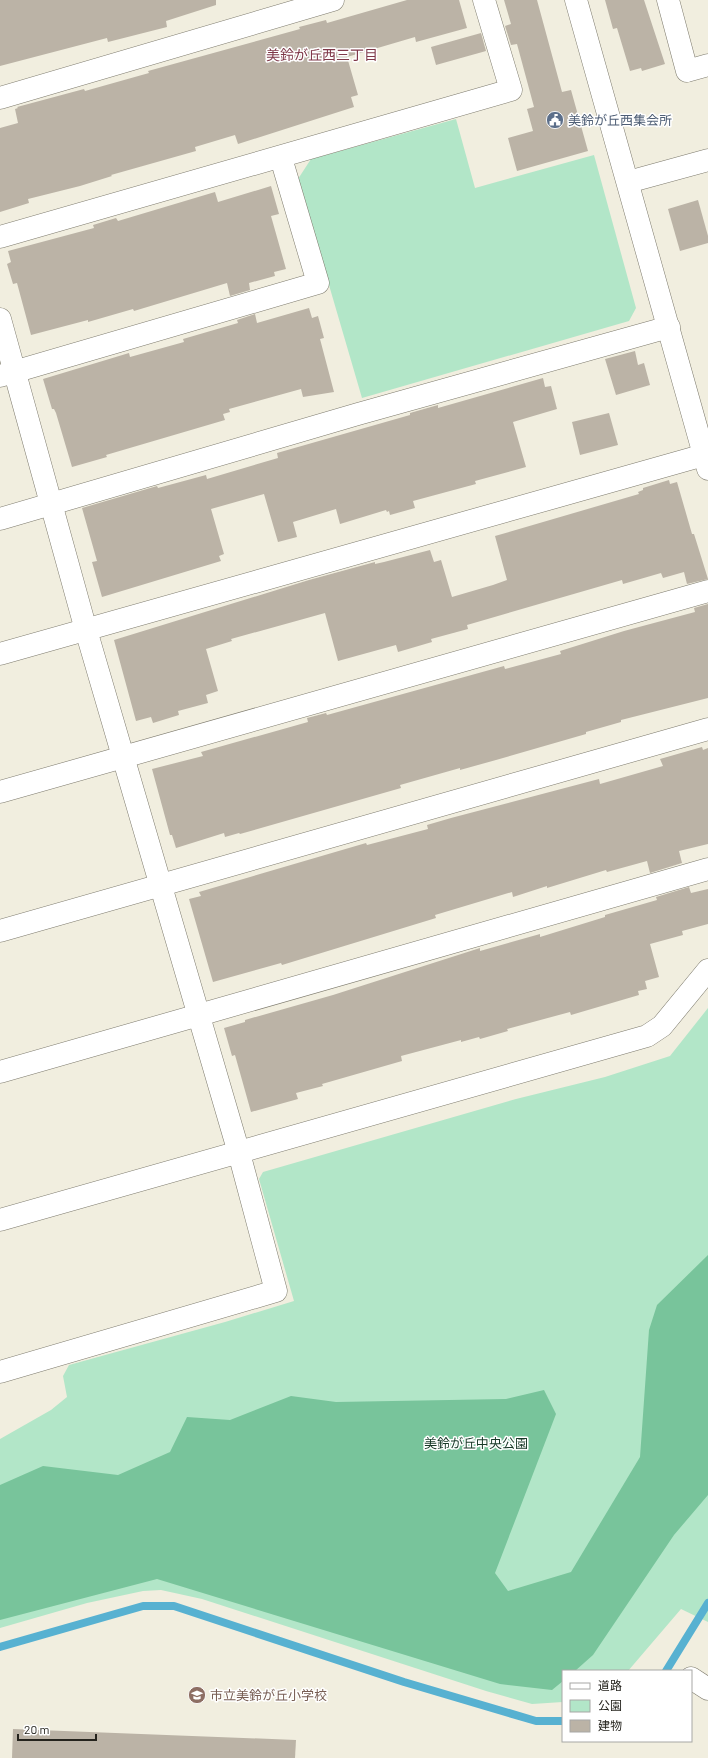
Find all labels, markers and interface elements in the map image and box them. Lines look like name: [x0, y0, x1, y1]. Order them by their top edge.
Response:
district label: 美鈴が丘西三丁目: [266, 46, 378, 63]
public building icon: 美鈴が丘西集会所: [545, 110, 565, 130]
place label: 美鈴が丘西集会所: [568, 112, 672, 128]
park label: 美鈴が丘中央公園: [424, 1435, 528, 1451]
legend: [562, 1670, 692, 1742]
text: 道路: [598, 1678, 622, 1692]
school or university icon: 市立美鈴が丘小学校: [187, 1685, 207, 1705]
place label: 市立美鈴が丘小学校: [210, 1687, 327, 1703]
text: 公園: [598, 1698, 622, 1712]
scale bar: [18, 1716, 96, 1742]
text: 建物: [598, 1718, 622, 1732]
text: 20 m: [24, 1722, 50, 1736]

